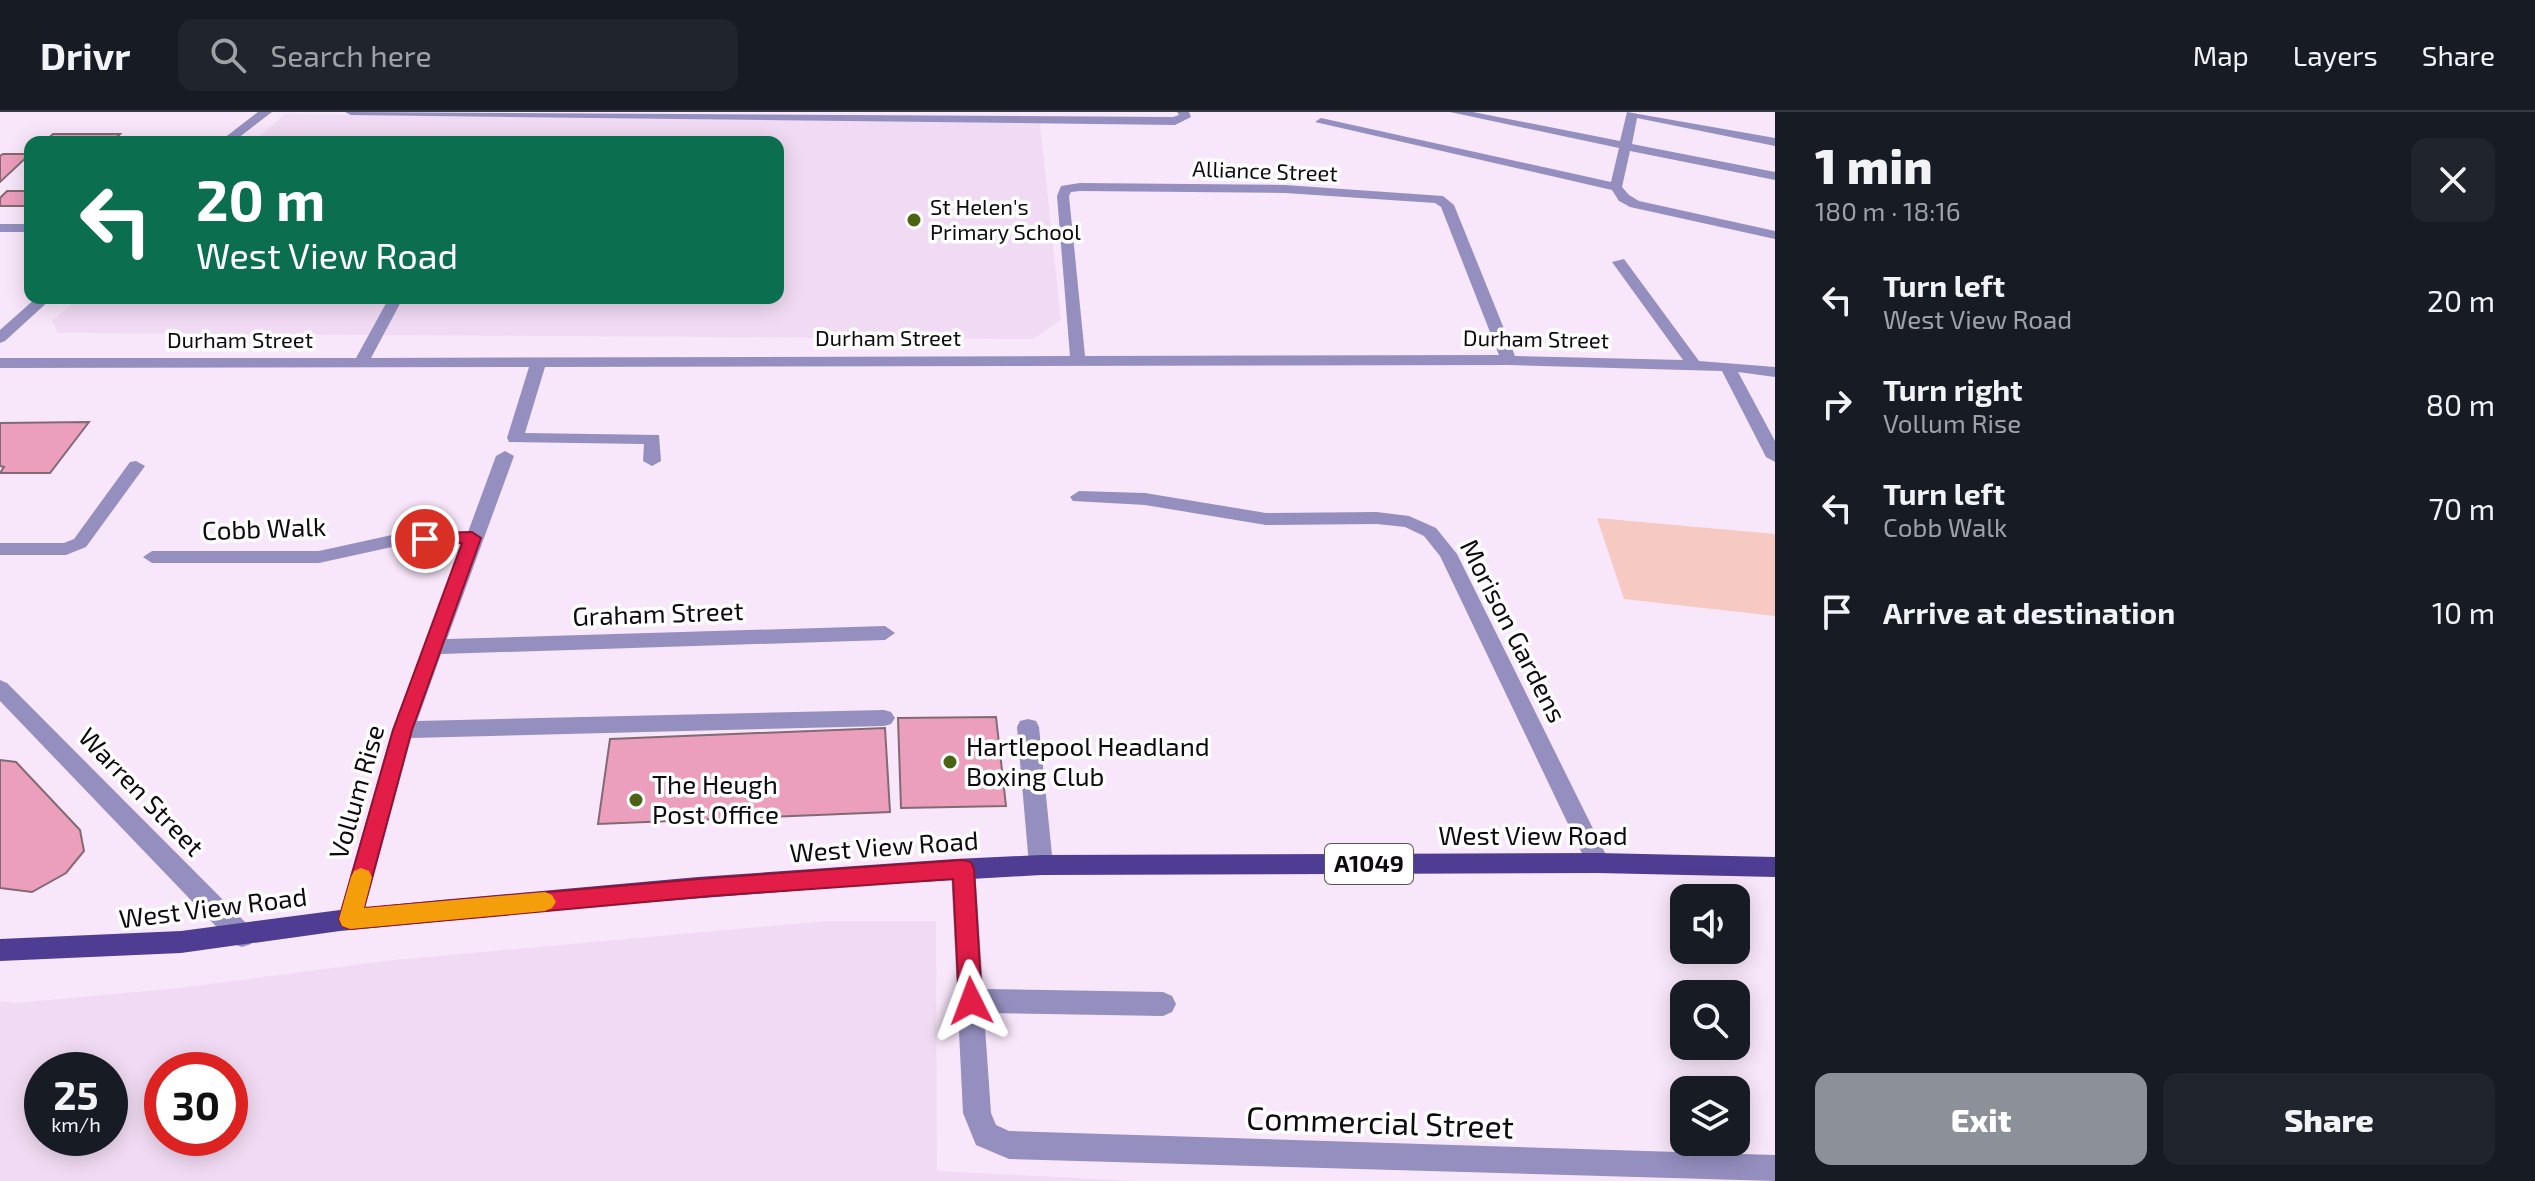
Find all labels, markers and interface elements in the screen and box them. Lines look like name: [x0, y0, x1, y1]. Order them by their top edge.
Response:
search box: [178, 19, 738, 91]
text: Drivr: [40, 32, 130, 78]
icon: search: [206, 33, 250, 77]
text: Search here: [270, 37, 432, 73]
text: Map: [2193, 38, 2249, 72]
text: Layers: [2293, 38, 2378, 72]
text: Share: [2422, 38, 2495, 72]
text: 1 min: [1815, 136, 1933, 194]
button: close: [2411, 138, 2495, 222]
street label: Alliance Street: [1192, 154, 1338, 186]
text: 20 m: [196, 165, 325, 232]
icon: left: [64, 168, 168, 272]
place label: St Helen's Primary School: [930, 193, 1081, 244]
text: 180 m · 18:16: [1815, 195, 1961, 226]
marker: St Helen's Primary School: [905, 211, 923, 229]
text: West View Road: [196, 233, 458, 276]
text: Turn left: [1883, 267, 2005, 303]
icon: left: [1815, 278, 1859, 322]
text: 20 m: [2427, 282, 2495, 318]
text: West View Road: [1883, 303, 2072, 334]
street label: Durham Street: [815, 324, 961, 350]
street label: Durham Street: [1463, 324, 1609, 352]
street label: Durham Street: [167, 326, 313, 352]
text: Turn right: [1883, 371, 2023, 407]
icon: right: [1815, 382, 1859, 426]
text: 80 m: [2426, 386, 2495, 422]
text: Vollum Rise: [1883, 407, 2021, 438]
text: Turn left: [1883, 475, 2005, 511]
icon: left: [1815, 486, 1859, 530]
text: 70 m: [2429, 490, 2495, 526]
pin: [391, 505, 459, 573]
street label: Cobb Walk: [201, 510, 327, 545]
text: Cobb Walk: [1883, 511, 2007, 542]
icon: arrive: [403, 517, 447, 561]
street label: Morison Gardens: [1455, 534, 1574, 727]
icon: arrive: [1815, 590, 1859, 634]
street label: Graham Street: [572, 594, 744, 631]
text: Arrive at destination: [1883, 594, 2175, 630]
text: 10 m: [2432, 594, 2495, 630]
street label: Warren Street: [73, 720, 211, 862]
street label: Vollum Rise: [322, 721, 389, 862]
place label: Hartlepool Headland Boxing Club: [966, 730, 1210, 791]
marker: Hartlepool Headland Boxing Club: [941, 753, 959, 771]
place label: The Heugh Post Office: [652, 768, 779, 829]
marker: The Heugh Post Office: [627, 791, 645, 809]
street label: West View Road: [1438, 819, 1628, 850]
street label: West View Road: [788, 823, 979, 868]
road number: A1049: [1325, 844, 1413, 884]
street label: West View Road: [117, 880, 309, 933]
map controls: [1670, 884, 1750, 1156]
button: sound: [1670, 884, 1750, 964]
position arrow: [929, 959, 1013, 1043]
button: search: [1670, 980, 1750, 1060]
speed limit sign: 30: [144, 1052, 248, 1156]
text: 25: [53, 1070, 99, 1118]
button: Exit: [1815, 1073, 2147, 1165]
button: Share: [2163, 1073, 2495, 1165]
button: layers: [1670, 1076, 1750, 1156]
street label: Commercial Street: [1245, 1097, 1515, 1145]
text: km/h: [51, 1112, 101, 1136]

